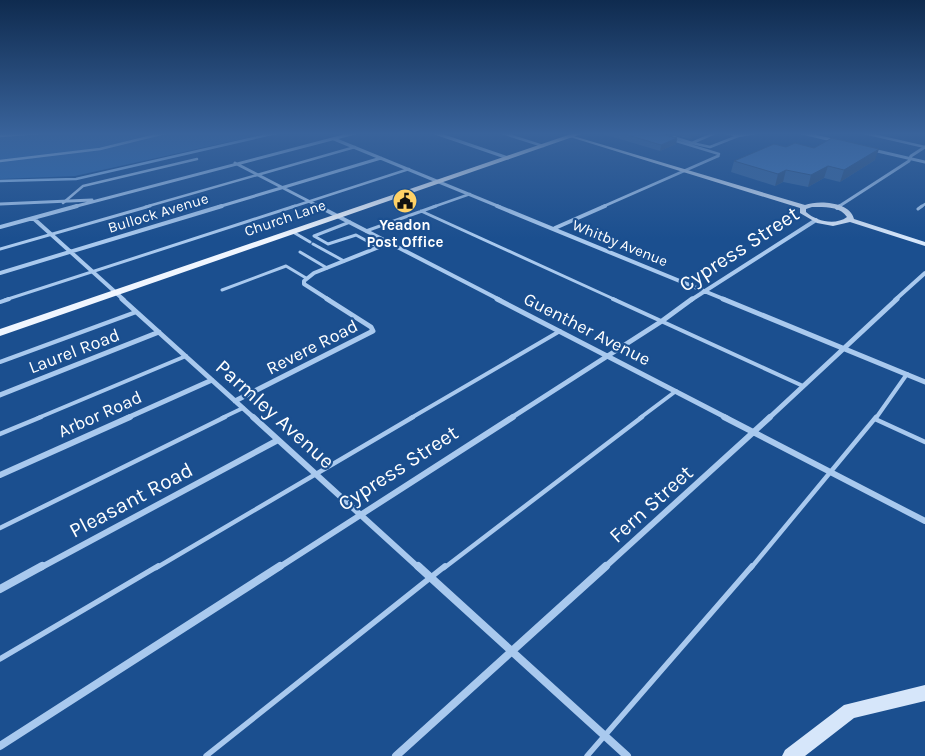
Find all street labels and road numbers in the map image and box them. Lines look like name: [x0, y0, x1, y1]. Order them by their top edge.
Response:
street label: Bullock Avenue: [106, 189, 210, 237]
street label: Church Lane: [242, 196, 328, 240]
street label: Cypress Street: [675, 201, 803, 297]
street label: Whitby Avenue: [570, 216, 670, 270]
street label: Guenther Avenue: [520, 288, 654, 370]
street label: Revere Road: [262, 314, 362, 380]
street label: Laurel Road: [25, 324, 123, 378]
street label: Parmley Avenue: [211, 355, 339, 473]
street label: Arbor Road: [55, 386, 145, 442]
street label: Cypress Street: [334, 420, 462, 516]
street label: Pleasant Road: [65, 457, 197, 543]
street label: Fern Street: [604, 460, 698, 548]

